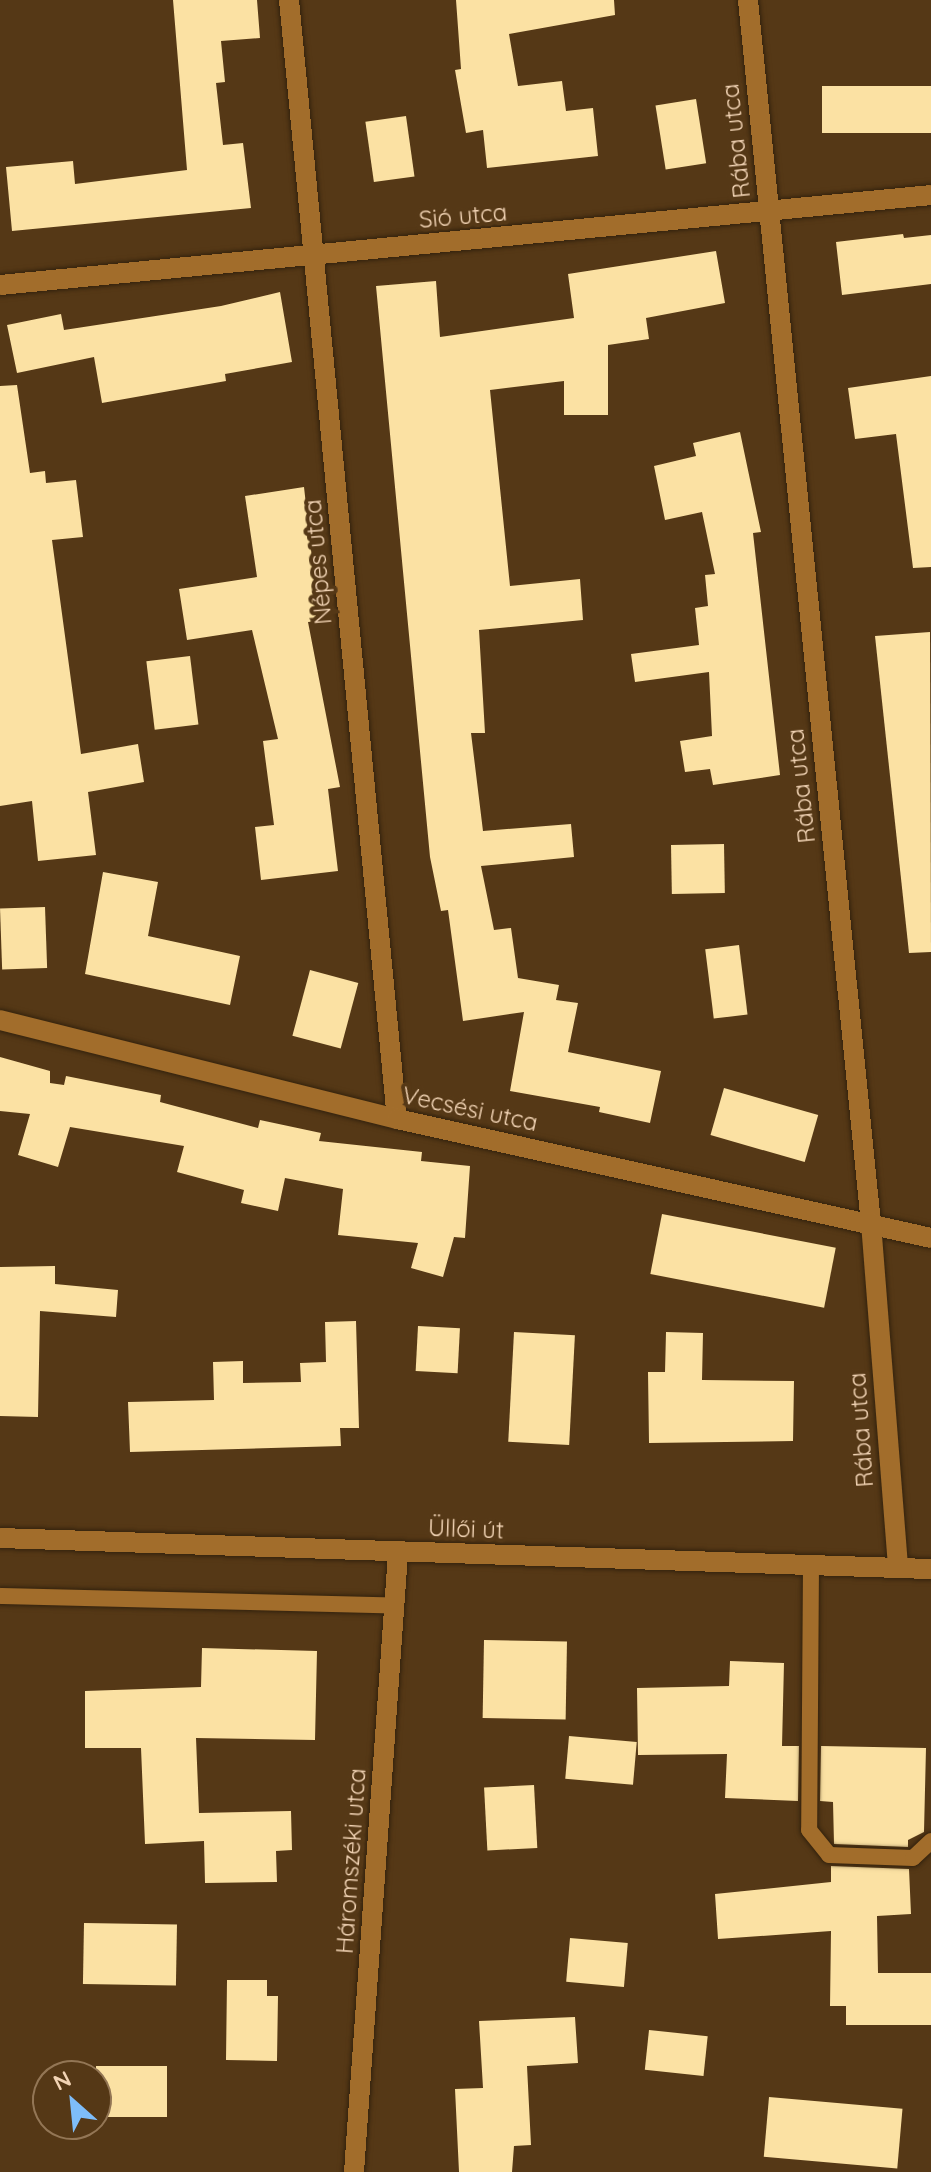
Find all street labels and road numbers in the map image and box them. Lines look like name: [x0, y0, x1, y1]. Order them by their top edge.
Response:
street label: Rába utca: [716, 82, 756, 200]
street label: Sió utca: [418, 198, 508, 234]
street label: Népes utca: [298, 498, 338, 626]
street label: Rába utca: [781, 727, 821, 845]
street label: Vecsési utca: [400, 1081, 540, 1137]
street label: Rába utca: [843, 1372, 879, 1488]
street label: Üllői út: [427, 1513, 505, 1545]
street label: Háromszéki utca: [330, 1767, 372, 1955]

